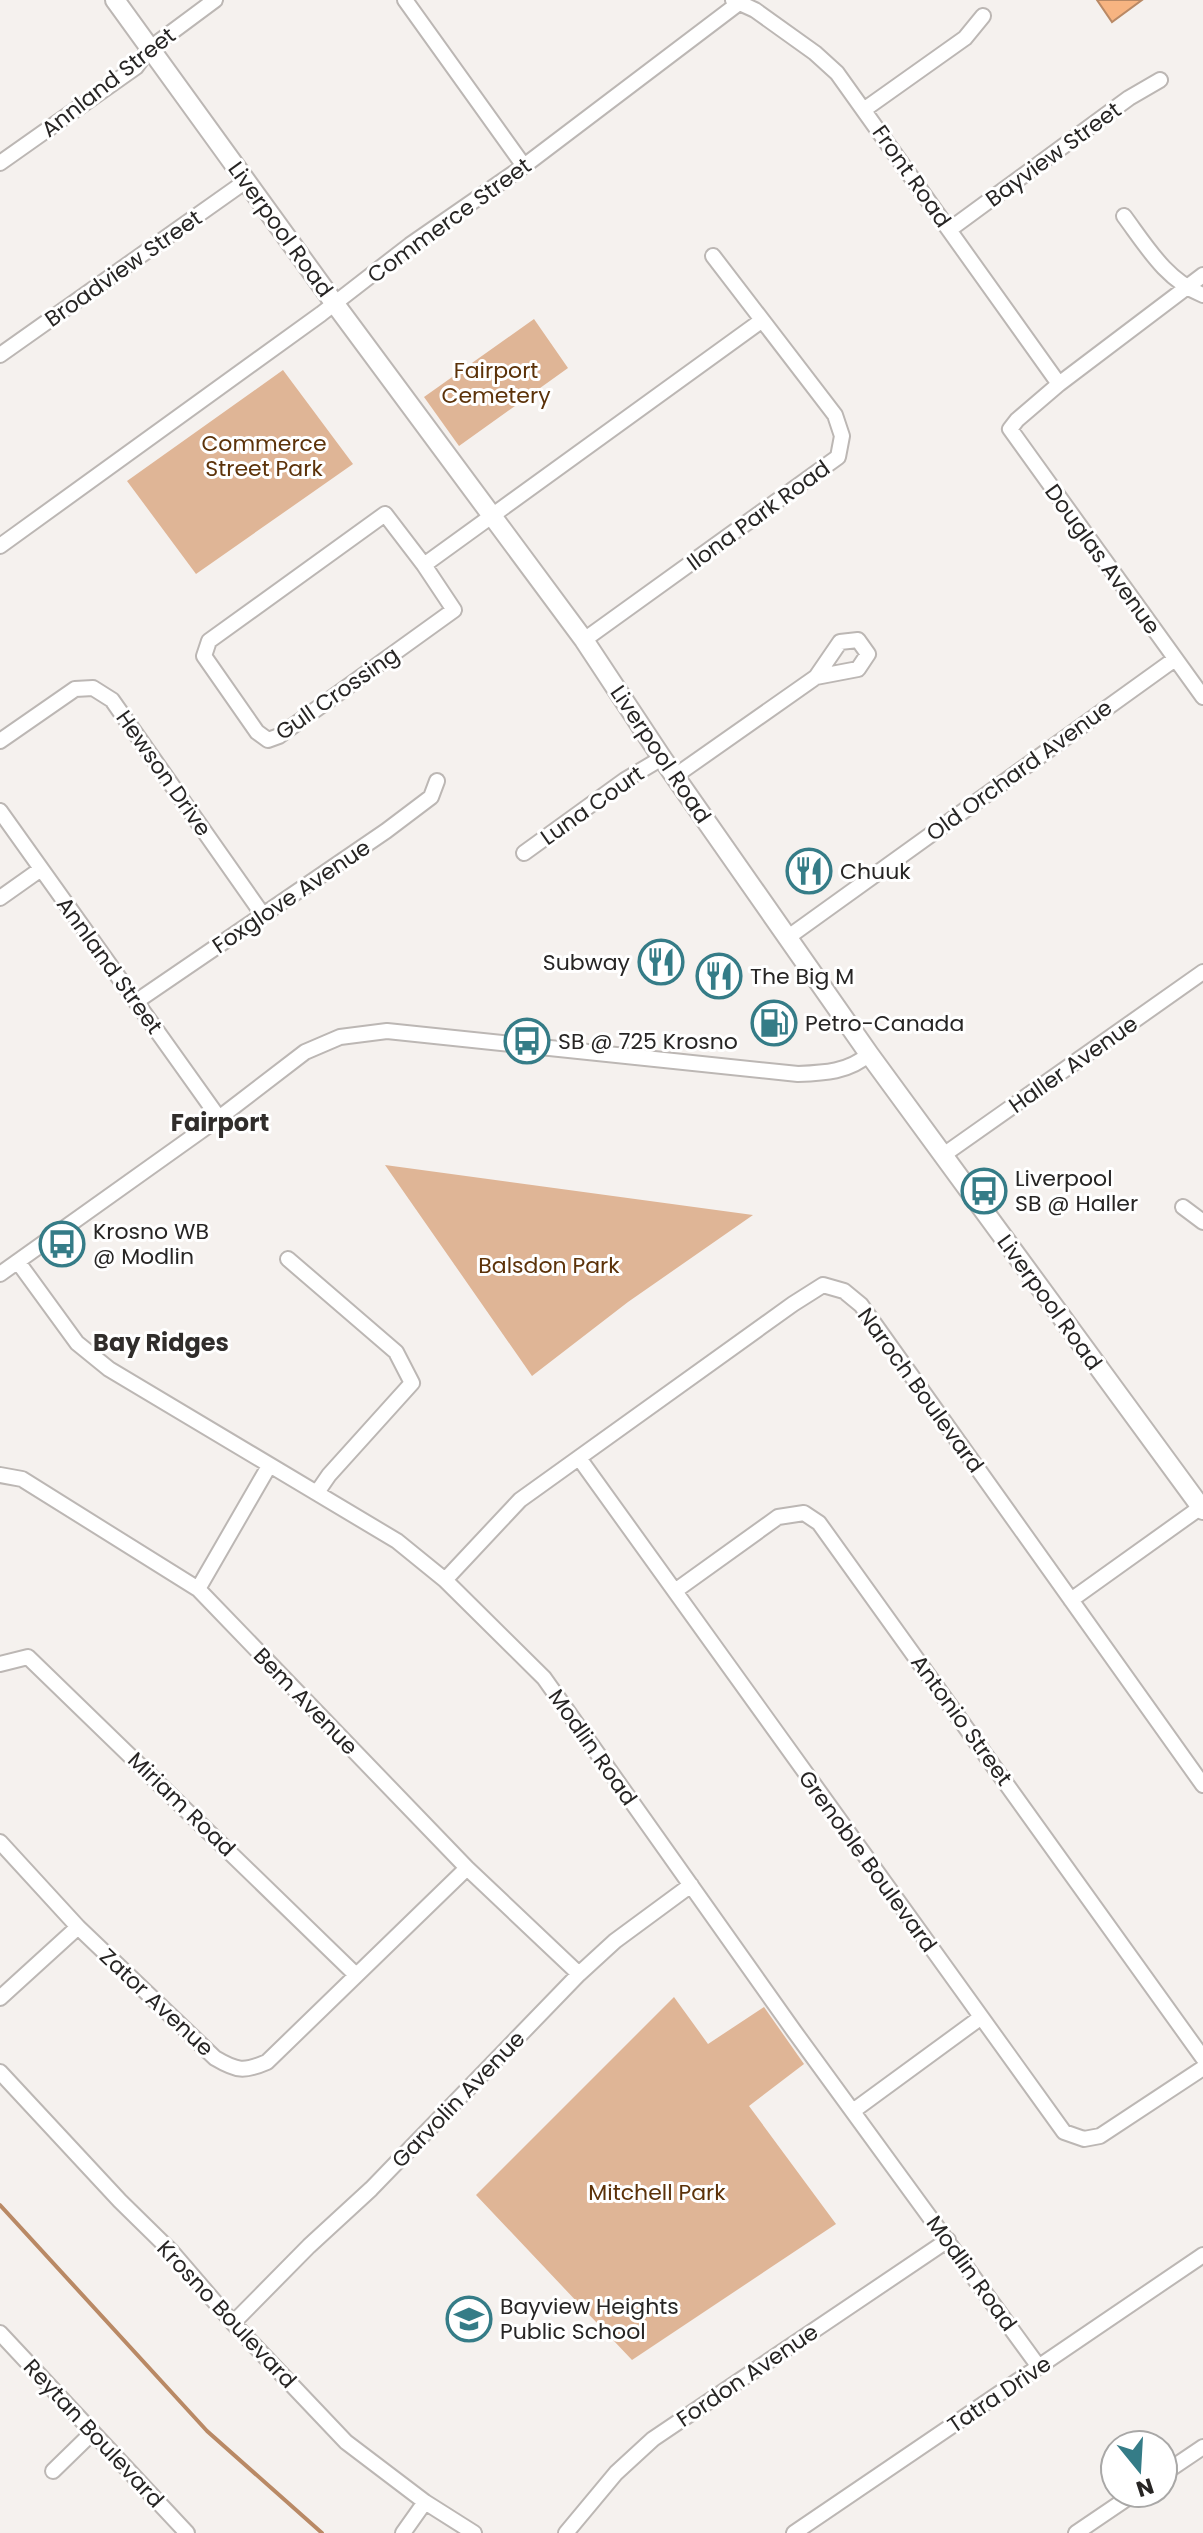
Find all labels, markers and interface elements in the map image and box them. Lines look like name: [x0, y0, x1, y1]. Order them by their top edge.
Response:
street label: Annland Street: [35, 20, 182, 145]
street label: Bayview Street: [979, 95, 1127, 214]
street label: Front Road: [865, 119, 958, 234]
street label: Commerce Street: [361, 150, 537, 290]
street label: Liverpool Road: [221, 155, 340, 303]
street label: Broadview Street: [39, 203, 208, 334]
park label: Fairport Cemetery: [441, 355, 551, 411]
park label: Commerce Street Park: [201, 428, 327, 484]
street label: Ilona Park Road: [680, 453, 836, 578]
street label: Douglas Avenue: [1037, 478, 1168, 641]
street label: Gull Crossing: [269, 639, 405, 748]
street label: Liverpool Road: [603, 679, 718, 830]
street label: Old Orchard Avenue: [920, 692, 1119, 848]
street label: Hewson Drive: [109, 704, 219, 843]
street label: Luna Court: [534, 758, 650, 852]
street label: Foxglove Avenue: [206, 832, 376, 961]
restaurant icon: Chuuk: [785, 847, 833, 895]
place label: Chuuk: [840, 856, 911, 887]
street label: Annland Street: [49, 890, 170, 1040]
restaurant icon: Subway: [637, 938, 685, 986]
place label: Subway: [543, 947, 631, 978]
restaurant icon: The Big M: [695, 952, 743, 1000]
place label: The Big M: [750, 961, 854, 992]
fuel station icon: Petro-Canada: [750, 999, 798, 1047]
place label: Petro-Canada: [805, 1008, 964, 1039]
street label: Haller Avenue: [1002, 1008, 1144, 1120]
bus stop icon: SB @ 725 Krosno: [503, 1017, 551, 1065]
place label: SB @ 725 Krosno: [558, 1026, 738, 1057]
district label: Fairport: [171, 1106, 269, 1139]
place label: Liverpool SB @ Haller: [1015, 1163, 1138, 1219]
bus stop icon: Liverpool SB @ Haller: [960, 1167, 1008, 1215]
place label: Krosno WB @ Modlin: [93, 1216, 209, 1272]
bus stop icon: Krosno WB @ Modlin: [38, 1220, 86, 1268]
street label: Liverpool Road: [990, 1228, 1109, 1376]
park label: Balsdon Park: [478, 1250, 620, 1281]
street label: Naroch Boulevard: [850, 1302, 991, 1479]
district label: Bay Ridges: [93, 1326, 229, 1359]
street label: Bem Avenue: [246, 1641, 365, 1762]
street label: Antonio Street: [904, 1649, 1020, 1792]
street label: Modlin Road: [541, 1683, 644, 1812]
street label: Miriam Road: [121, 1745, 242, 1864]
street label: Grenoble Boulevard: [791, 1764, 944, 1959]
street label: Zator Avenue: [93, 1941, 220, 2063]
street label: Garvolin Avenue: [385, 2024, 532, 2175]
park label: Mitchell Park: [588, 2177, 726, 2208]
street label: Modlin Road: [919, 2209, 1024, 2337]
street label: Krosno Boulevard: [150, 2234, 303, 2395]
place label: Bayview Heights Public School: [500, 2291, 679, 2347]
school or university icon: Bayview Heights Public School: [445, 2295, 493, 2343]
street label: Fordon Avenue: [670, 2316, 824, 2434]
street label: Tatra Drive: [941, 2348, 1057, 2441]
street label: Reytan Boulevard: [16, 2352, 171, 2515]
north arrow: [1099, 2429, 1179, 2509]
text: N: [1132, 2470, 1158, 2505]

